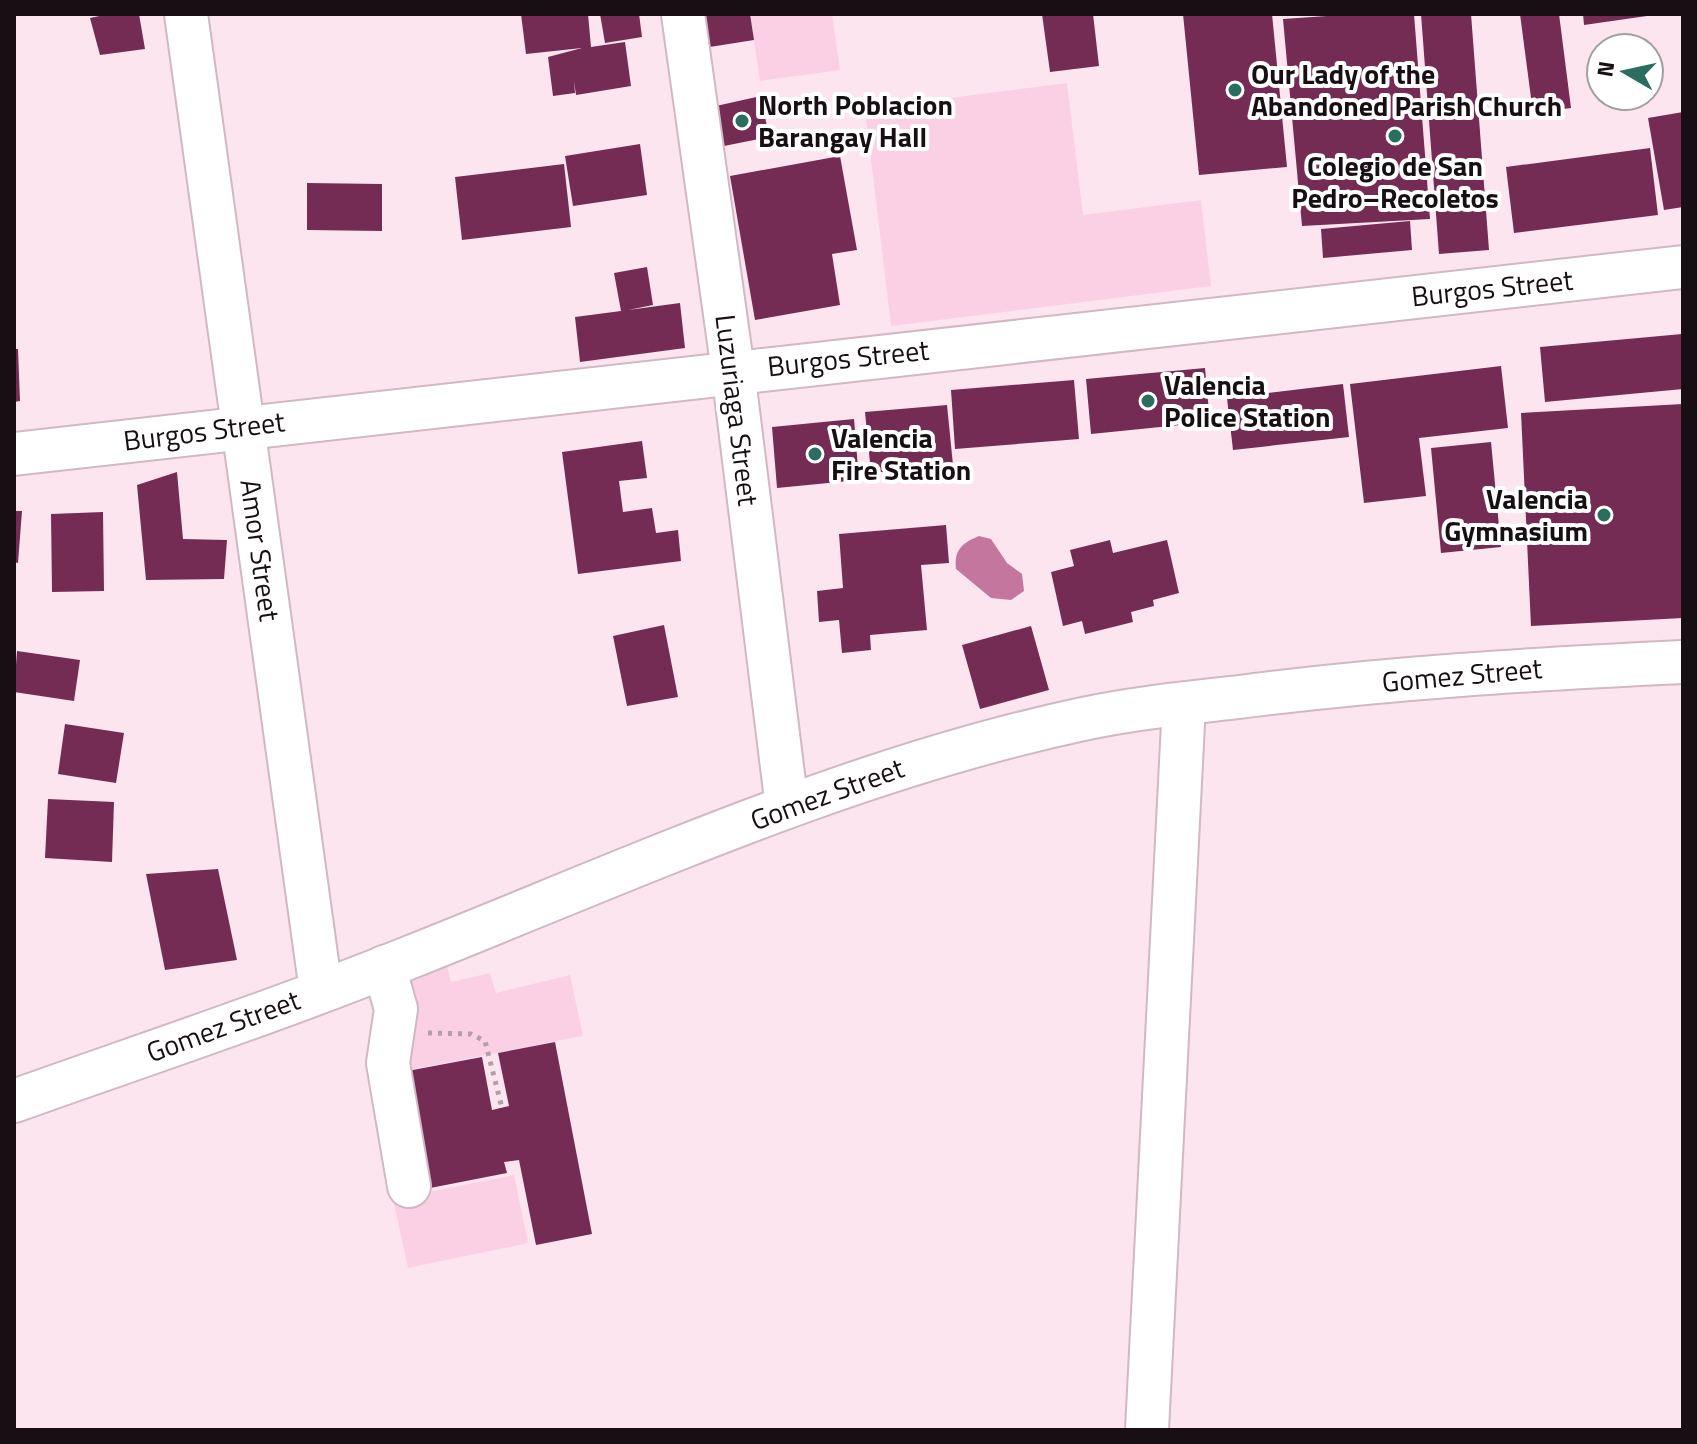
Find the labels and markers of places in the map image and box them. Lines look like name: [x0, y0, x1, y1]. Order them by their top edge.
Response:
place label: Our Lady of the Abandoned Parish Church: [1251, 52, 1562, 127]
marker: Our Lady of the Abandoned Parish Church: [1226, 81, 1244, 99]
place label: North Poblacion Barangay Hall: [758, 83, 953, 158]
marker: North Poblacion Barangay Hall: [733, 112, 751, 130]
marker: Colegio de San Pedro–Recoletos: [1386, 127, 1404, 145]
place label: Colegio de San Pedro–Recoletos: [1291, 144, 1499, 219]
place label: Valencia Police Station: [1164, 363, 1330, 438]
marker: Valencia Police Station: [1139, 392, 1157, 410]
place label: Valencia Fire Station: [831, 416, 971, 491]
marker: Valencia Fire Station: [806, 445, 824, 463]
place label: Valencia Gymnasium: [1444, 477, 1588, 552]
marker: Valencia Gymnasium: [1595, 506, 1613, 524]

